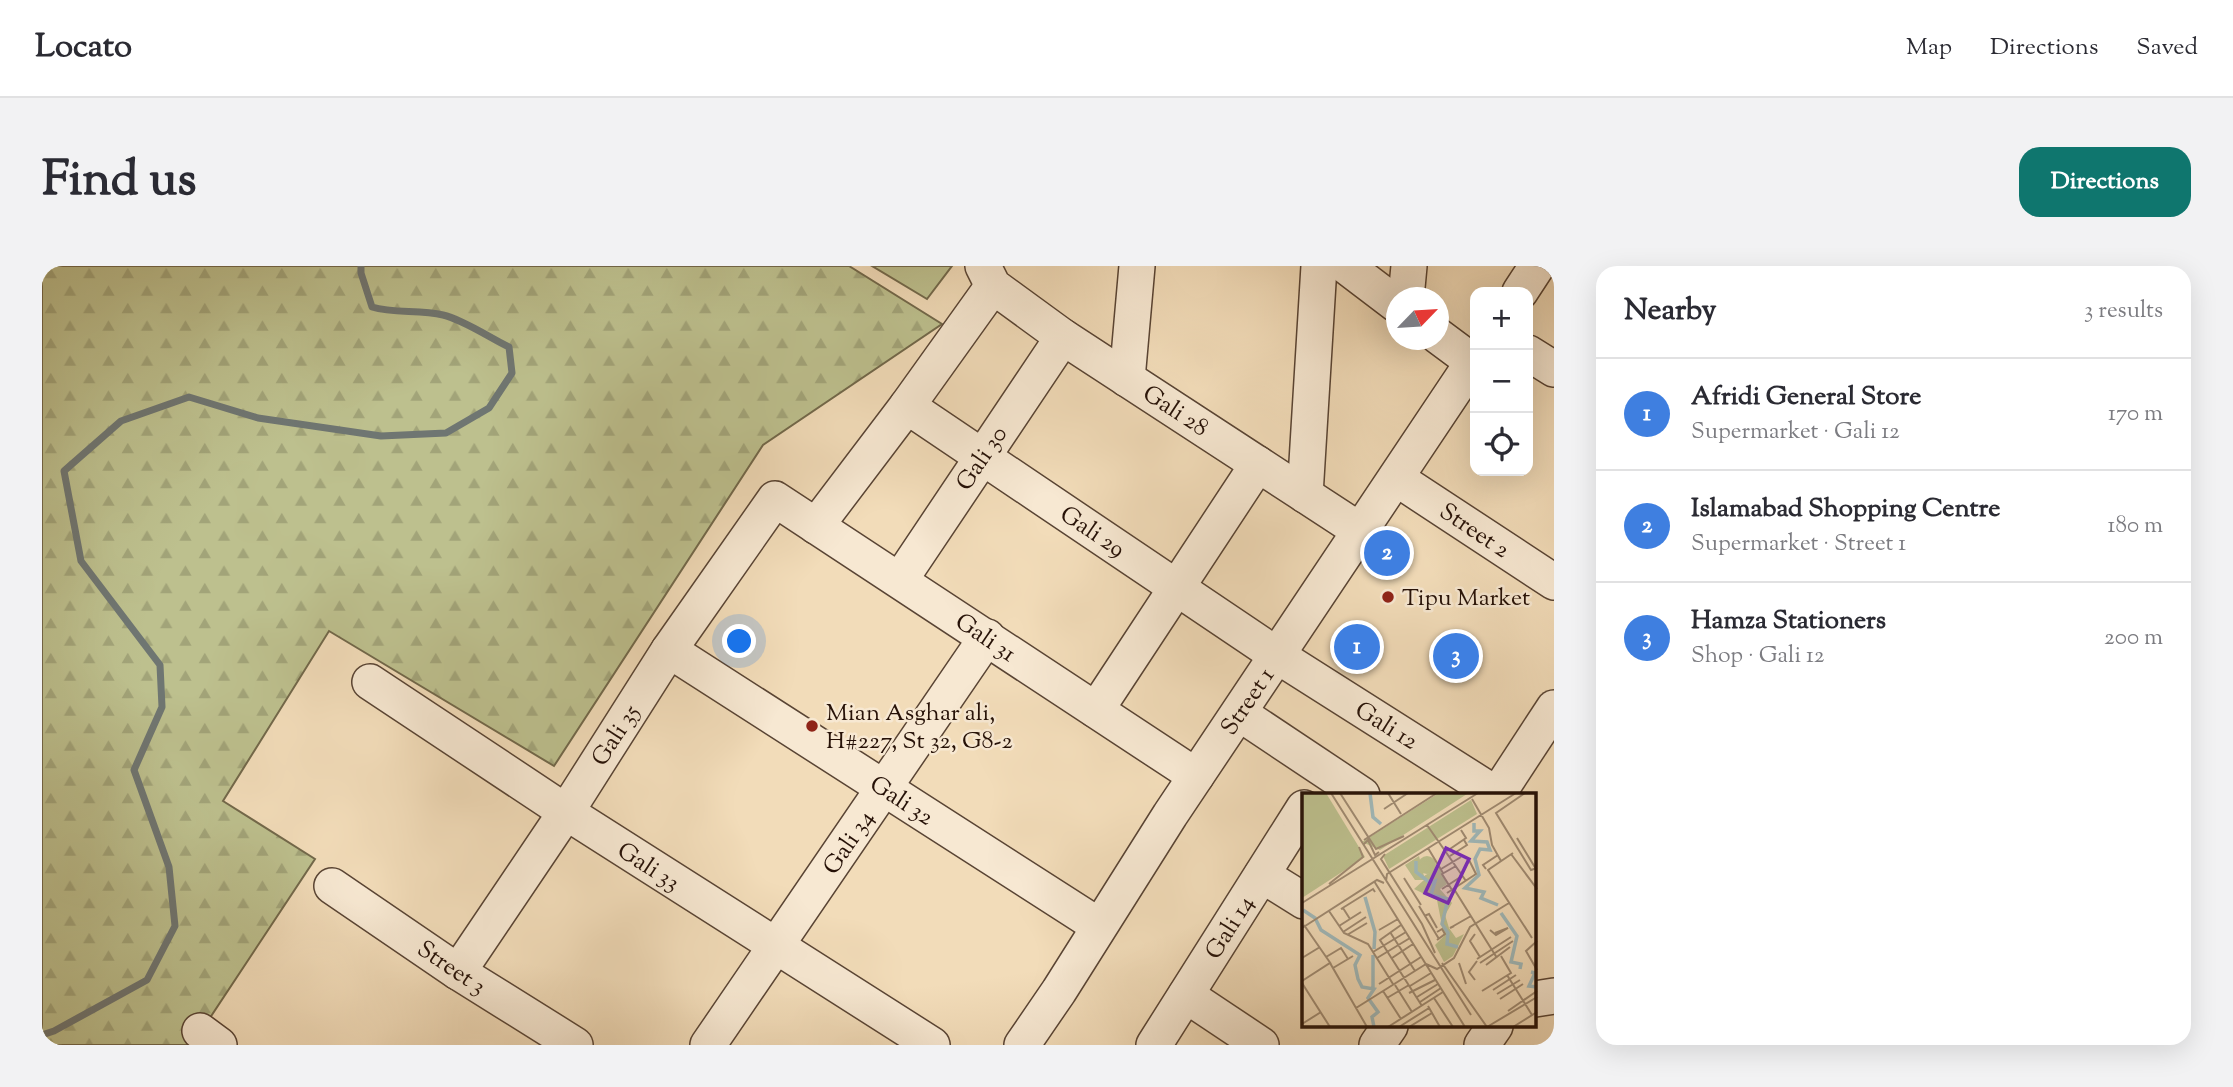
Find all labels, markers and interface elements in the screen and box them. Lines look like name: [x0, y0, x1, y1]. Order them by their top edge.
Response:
text: Locato: [35, 24, 132, 72]
text: Map: [1906, 31, 1952, 65]
text: Directions: [1990, 31, 2098, 65]
text: Saved: [2136, 31, 2198, 65]
text: Find us: [42, 147, 196, 217]
button: Directions: [2019, 147, 2191, 217]
north arrow: [1386, 287, 1449, 350]
map controls: [1470, 287, 1533, 476]
button: +: [1470, 287, 1533, 350]
text: Nearby: [1624, 290, 1716, 333]
text: 3 results: [2084, 295, 2163, 328]
button: −: [1470, 350, 1533, 413]
street label: Gali 28: [1135, 378, 1215, 446]
text: Afridi General Store: [1691, 379, 1921, 416]
text: 1: [1643, 398, 1651, 431]
text: 170 m: [2108, 398, 2163, 431]
button: locate: [1470, 413, 1533, 476]
text: Supermarket · Gali 12: [1691, 416, 1900, 449]
street label: Gali 30: [949, 420, 1017, 498]
text: Islamabad Shopping Centre: [1691, 491, 2000, 528]
street label: Street 2: [1432, 496, 1516, 568]
street label: Gali 29: [1052, 498, 1131, 567]
text: 2: [1642, 510, 1652, 543]
text: 180 m: [2108, 510, 2163, 543]
pin: 2: [1364, 527, 1410, 579]
text: Supermarket · Street 1: [1691, 528, 1906, 561]
place label: Tipu Market: [1402, 582, 1530, 616]
marker: Tipu Market: [1380, 589, 1396, 605]
text: Hamza Stationers: [1691, 603, 1886, 640]
street label: Gali 31: [948, 606, 1022, 672]
pin: 1: [1334, 621, 1380, 673]
text: 3: [1642, 622, 1652, 655]
text: 200 m: [2104, 622, 2163, 655]
your location: [722, 624, 756, 658]
pin: 3: [1433, 630, 1479, 682]
text: Shop · Gali 12: [1691, 640, 1825, 673]
street label: Street 1: [1214, 661, 1284, 743]
street label: Gali 12: [1348, 694, 1424, 759]
place label: Mian Asghar ali, H#227, St 32, G8-2: [826, 697, 1013, 759]
street label: Gali 35: [584, 699, 649, 774]
marker: Mian Asghar ali, H#227, St 32, G8-2: [804, 718, 820, 734]
street label: Gali 32: [862, 768, 940, 835]
inset map: [1302, 793, 1536, 1028]
street label: Gali 34: [816, 804, 884, 882]
street label: Gali 33: [610, 835, 686, 901]
street label: Gali 14: [1198, 890, 1264, 967]
street label: Street 3: [410, 933, 492, 1004]

